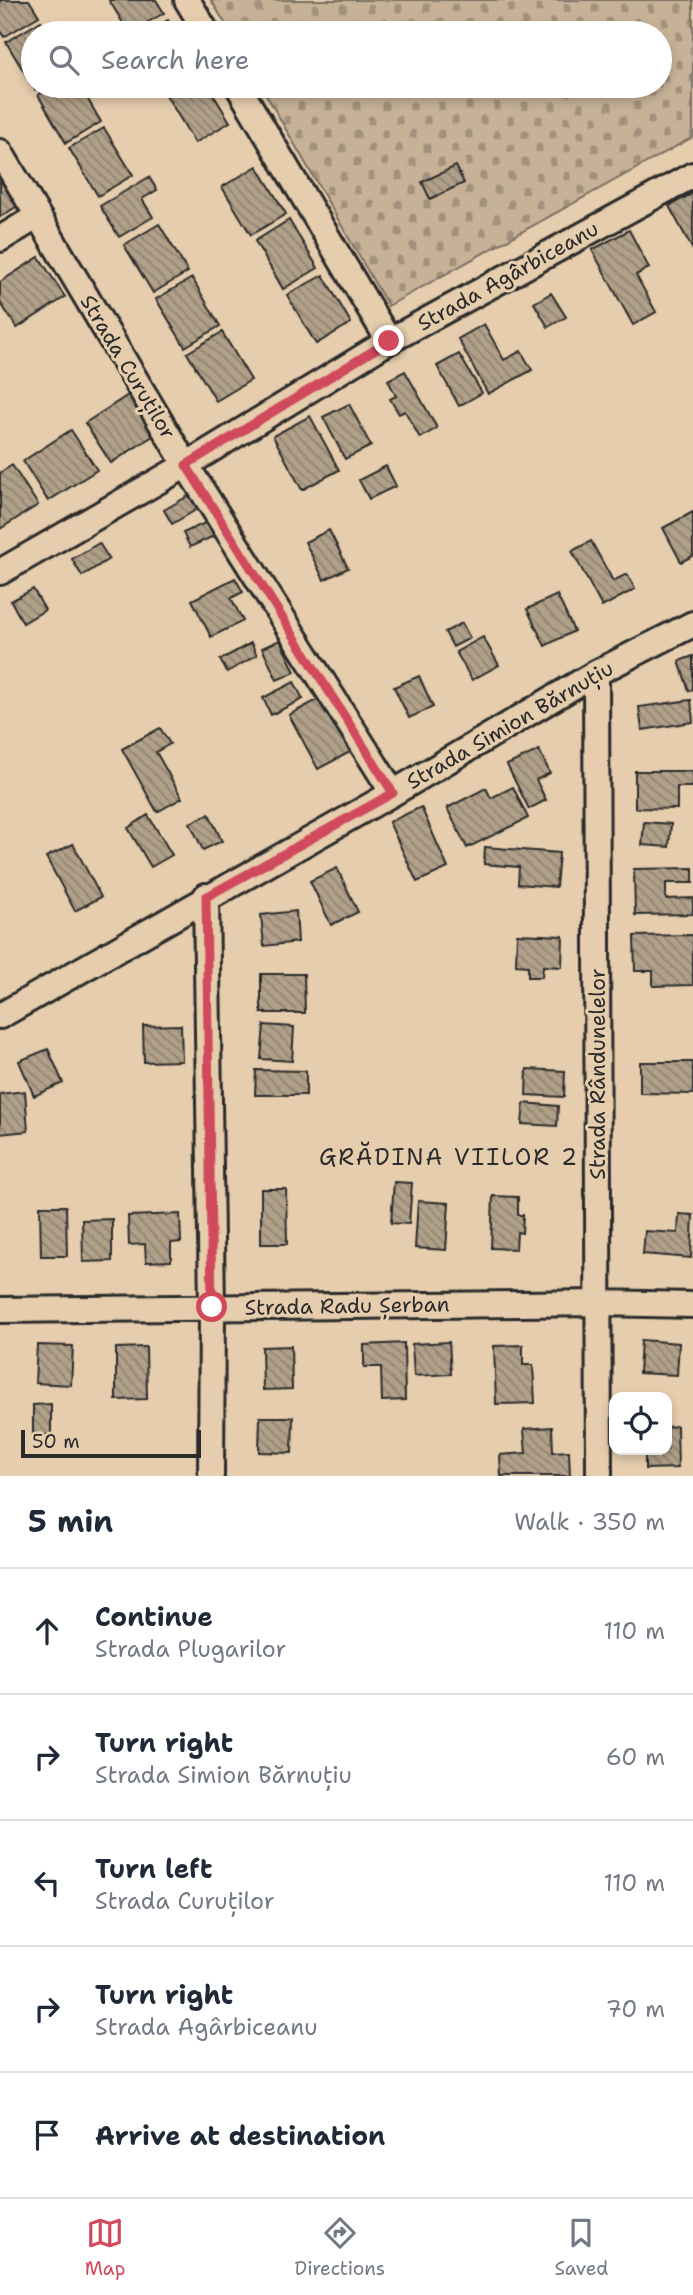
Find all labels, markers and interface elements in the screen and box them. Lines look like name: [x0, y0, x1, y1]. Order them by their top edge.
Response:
search box: [21, 21, 672, 98]
icon: search: [45, 41, 83, 79]
text: Search here: [101, 42, 250, 77]
street label: Strada Agârbiceanu: [412, 215, 604, 337]
street label: Strada Curuților: [74, 289, 182, 445]
route end: [373, 325, 404, 356]
street label: Strada Simion Bărnuțiu: [401, 654, 619, 796]
street label: Strada Rândunelelor: [584, 968, 612, 1180]
district label: GRĂDINA VIILOR 2: [319, 1141, 579, 1172]
street label: Strada Radu Șerban: [244, 1290, 450, 1323]
route start: [196, 1291, 227, 1322]
map controls: [609, 1392, 672, 1455]
button: locate: [609, 1392, 672, 1455]
scale bar: [21, 1427, 201, 1459]
text: 50 m: [32, 1429, 80, 1454]
text: 5 min: [28, 1501, 113, 1542]
text: Walk · 350 m: [514, 1507, 665, 1537]
text: Continue: [95, 1599, 213, 1634]
icon: ahead: [28, 1612, 66, 1650]
text: 110 m: [603, 1616, 665, 1646]
text: Strada Plugarilor: [95, 1634, 286, 1664]
text: Turn right: [95, 1725, 233, 1760]
icon: right: [28, 1738, 66, 1776]
text: 60 m: [606, 1742, 665, 1772]
text: Strada Simion Bărnuțiu: [95, 1760, 352, 1790]
text: Turn left: [95, 1851, 212, 1886]
icon: left: [28, 1864, 66, 1902]
text: 110 m: [603, 1868, 665, 1898]
text: Strada Curuților: [95, 1886, 275, 1916]
text: Turn right: [95, 1977, 233, 2012]
icon: right: [28, 1990, 66, 2028]
text: 70 m: [606, 1994, 665, 2024]
text: Strada Agârbiceanu: [95, 2012, 317, 2042]
icon: arrive: [28, 2116, 66, 2154]
text: Arrive at destination: [95, 2118, 385, 2153]
tab: Map: [85, 2214, 125, 2281]
tab: Directions: [295, 2214, 385, 2281]
tab: Saved: [554, 2214, 608, 2281]

